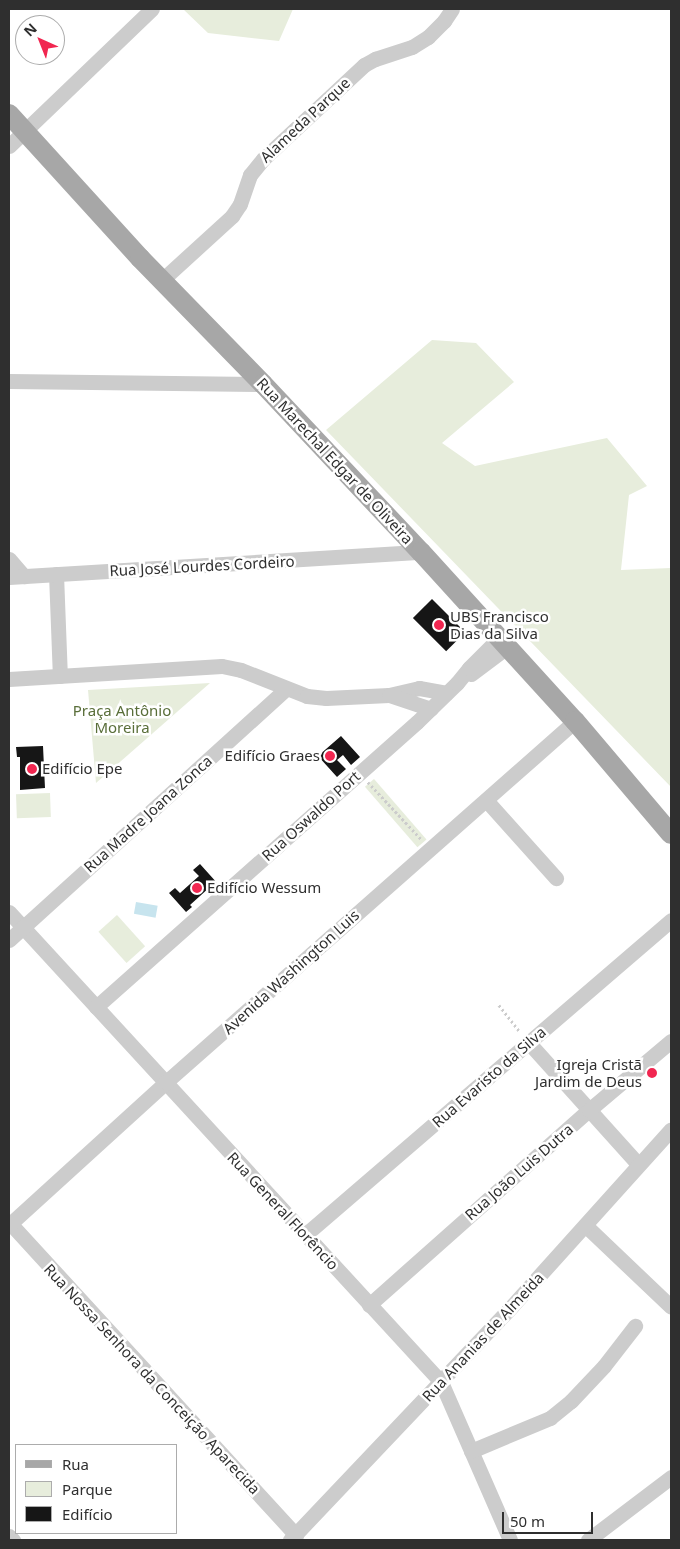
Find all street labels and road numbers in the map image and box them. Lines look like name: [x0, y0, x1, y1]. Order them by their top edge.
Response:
street label: Alameda Parque: [256, 74, 354, 166]
street label: Rua Marechal Edgar de Oliveira: [253, 374, 417, 548]
street label: Rua José Lourdes Cordeiro: [109, 552, 295, 580]
street label: Rua Madre Joana Zonca: [80, 752, 216, 876]
street label: Rua Oswaldo Port: [258, 767, 364, 865]
street label: Avenida Washington Luis: [219, 906, 363, 1038]
street label: Rua Evaristo da Silva: [429, 1023, 549, 1131]
street label: Rua João Luis Dutra: [461, 1120, 577, 1224]
street label: Rua General Florêncio: [224, 1148, 342, 1274]
street label: Rua Nossa Senhora da Conceição Aparecida: [40, 1260, 264, 1498]
street label: Rua Ananias de Almeida: [418, 1269, 548, 1405]

